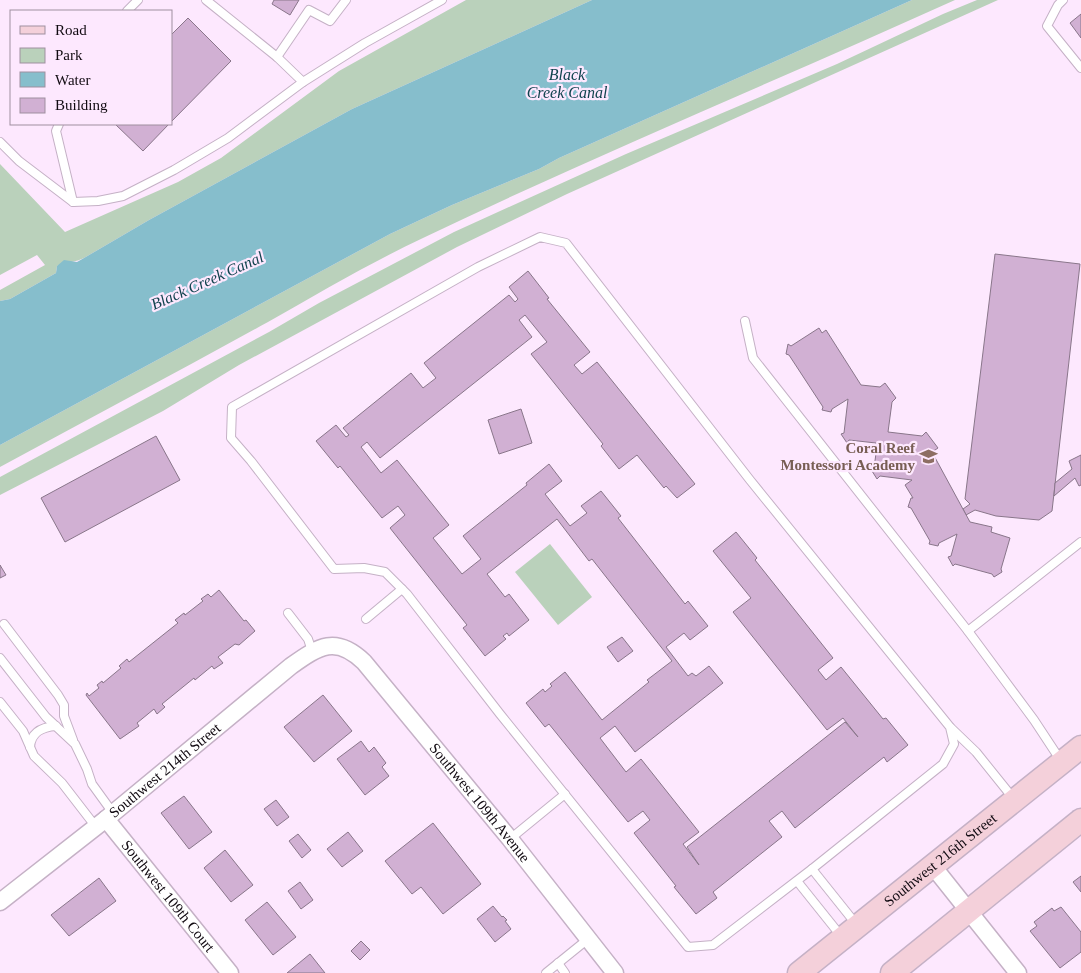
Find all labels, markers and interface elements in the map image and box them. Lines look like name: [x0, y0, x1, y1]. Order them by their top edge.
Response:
legend: [10, 10, 172, 125]
text: Road: [55, 22, 87, 38]
text: Park: [55, 47, 83, 63]
water label: Black Creek Canal: [527, 66, 608, 101]
text: Water: [55, 72, 90, 88]
text: Building: [55, 97, 108, 113]
water label: Black Creek Canal: [148, 248, 267, 313]
place label: Coral Reef Montessori Academy: [780, 440, 916, 473]
school or university icon: Coral Reef Montessori Academy: [919, 447, 939, 467]
street label: Southwest 214th Street: [106, 719, 224, 821]
street label: Southwest 109th Avenue: [426, 740, 533, 866]
street label: Southwest 216th Street: [881, 810, 1000, 910]
street label: Southwest 109th Court: [118, 837, 218, 956]

